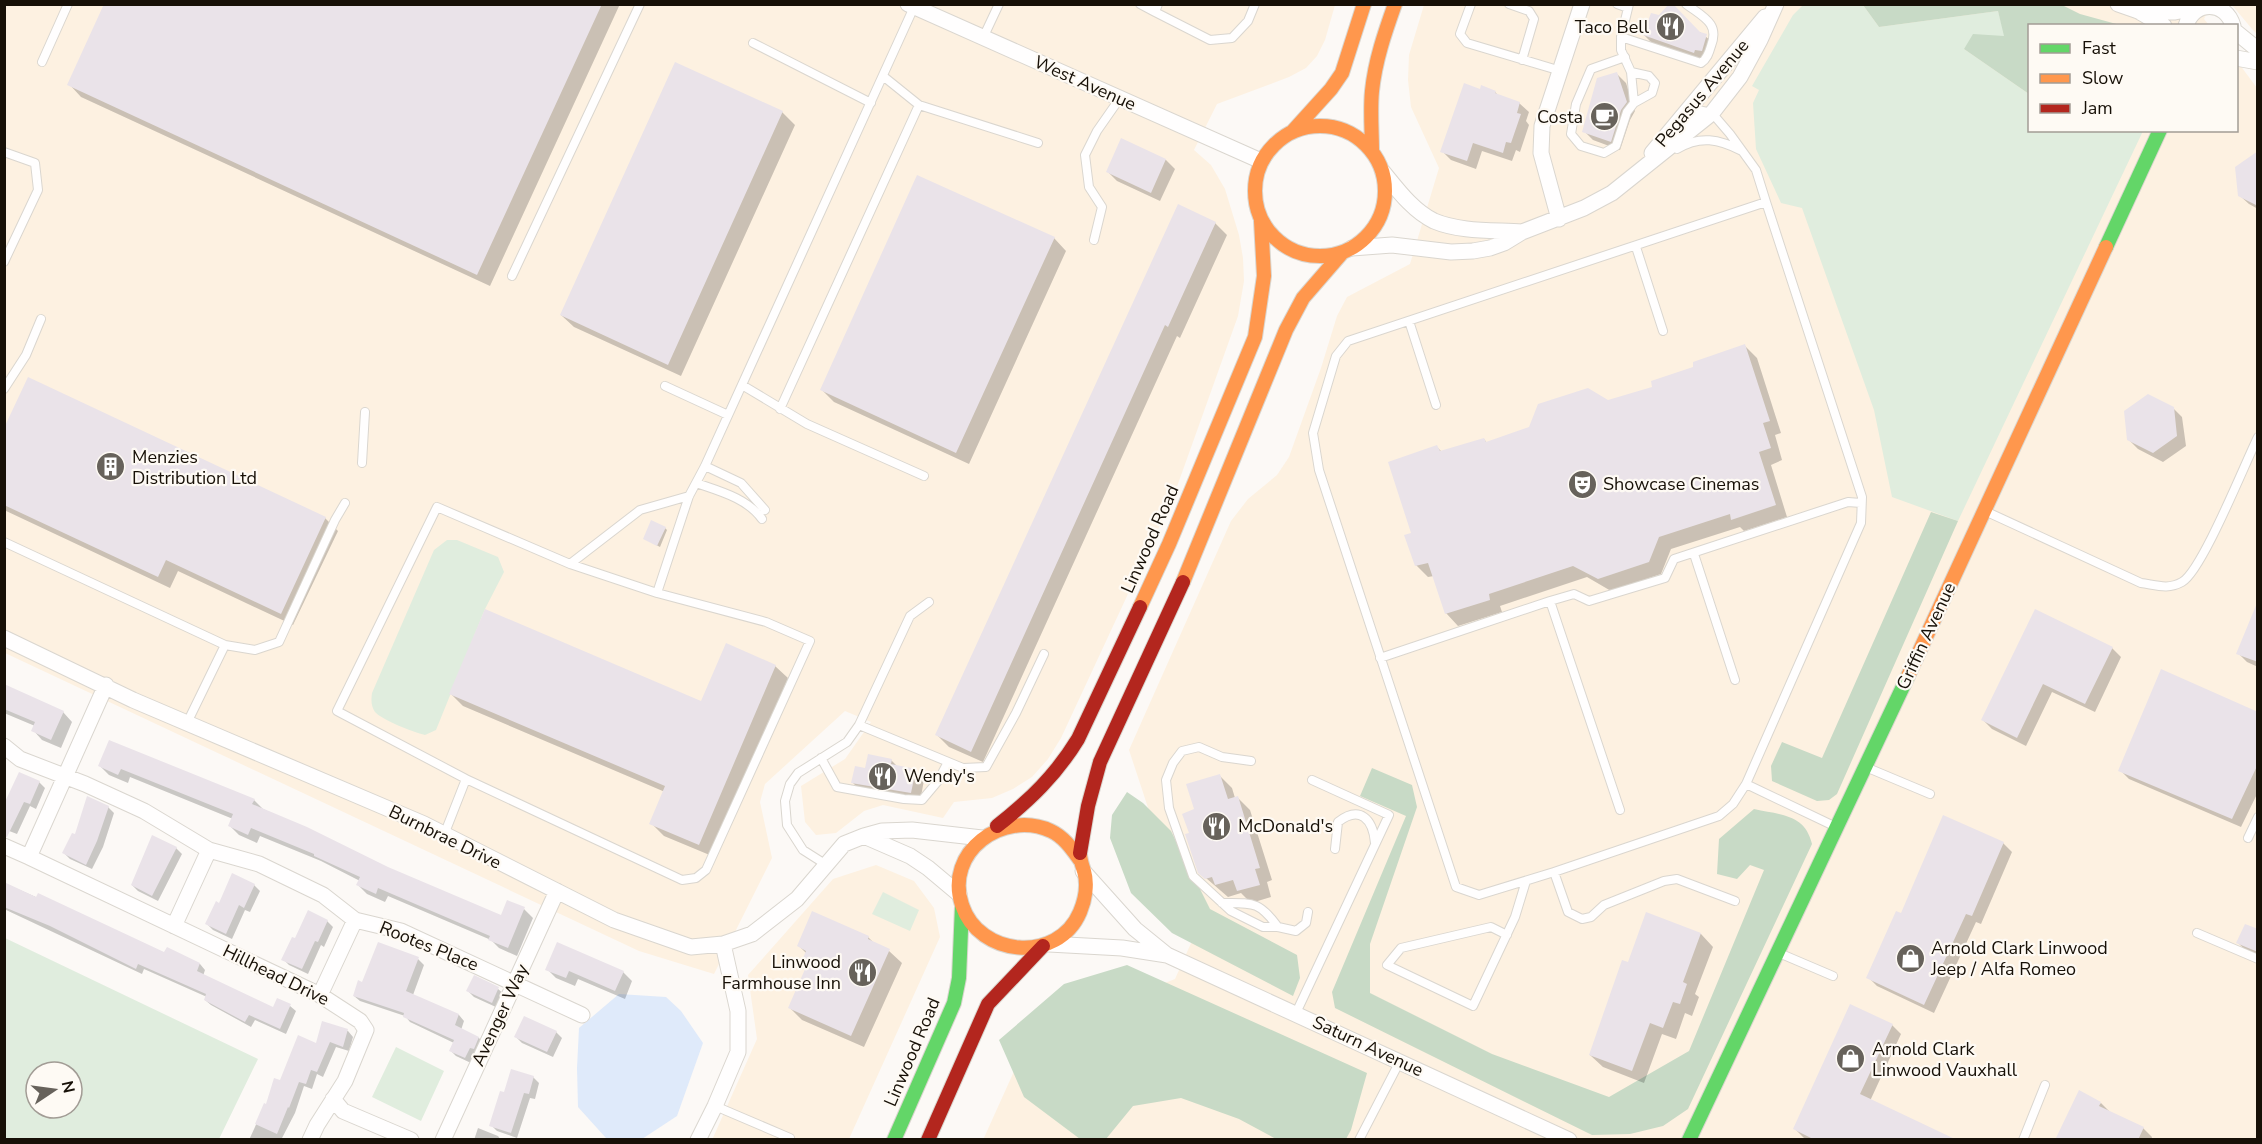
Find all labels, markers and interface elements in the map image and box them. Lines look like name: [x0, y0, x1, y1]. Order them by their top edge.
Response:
restaurant icon: Taco Bell: [1654, 11, 1686, 43]
place label: Taco Bell: [1575, 15, 1650, 39]
legend: [2028, 24, 2238, 132]
street label: Pegasus Avenue: [1650, 34, 1754, 152]
text: Fast: [2082, 36, 2117, 60]
street label: West Avenue: [1030, 50, 1140, 116]
text: Slow: [2082, 66, 2123, 90]
text: Jam: [2081, 96, 2113, 120]
cafe icon: Costa: [1588, 101, 1620, 133]
place label: Costa: [1537, 105, 1583, 129]
place label: Menzies Distribution Ltd: [132, 445, 257, 490]
building icon: Menzies Distribution Ltd: [95, 451, 127, 483]
theatre icon: Showcase Cinemas: [1566, 468, 1598, 500]
place label: Showcase Cinemas: [1603, 472, 1760, 496]
street label: Linwood Road: [1115, 481, 1185, 597]
street label: Griffin Avenue: [1891, 579, 1961, 693]
restaurant icon: Wendy's: [867, 760, 899, 792]
place label: Wendy's: [904, 764, 975, 788]
street label: Burnbrae Drive: [385, 799, 505, 875]
restaurant icon: McDonald's: [1201, 810, 1233, 842]
place label: McDonald's: [1238, 814, 1333, 838]
street label: Rootes Place: [376, 915, 482, 977]
place label: Arnold Clark Linwood Jeep / Alfa Romeo: [1930, 936, 2108, 981]
street label: Hillhead Drive: [219, 939, 333, 1011]
shop icon: Arnold Clark Linwood Jeep / Alfa Romeo: [1894, 942, 1926, 974]
place label: Linwood Farmhouse Inn: [722, 950, 841, 995]
restaurant icon: Linwood Farmhouse Inn: [846, 956, 878, 988]
street label: Avenger Way: [466, 959, 534, 1070]
street label: Linwood Road: [878, 994, 946, 1110]
street label: Saturn Avenue: [1309, 1010, 1427, 1082]
place label: Arnold Clark Linwood Vauxhall: [1872, 1037, 2018, 1082]
shop icon: Arnold Clark Linwood Vauxhall: [1835, 1043, 1867, 1075]
north arrow: [24, 1060, 84, 1120]
text: N: [56, 1079, 80, 1095]

